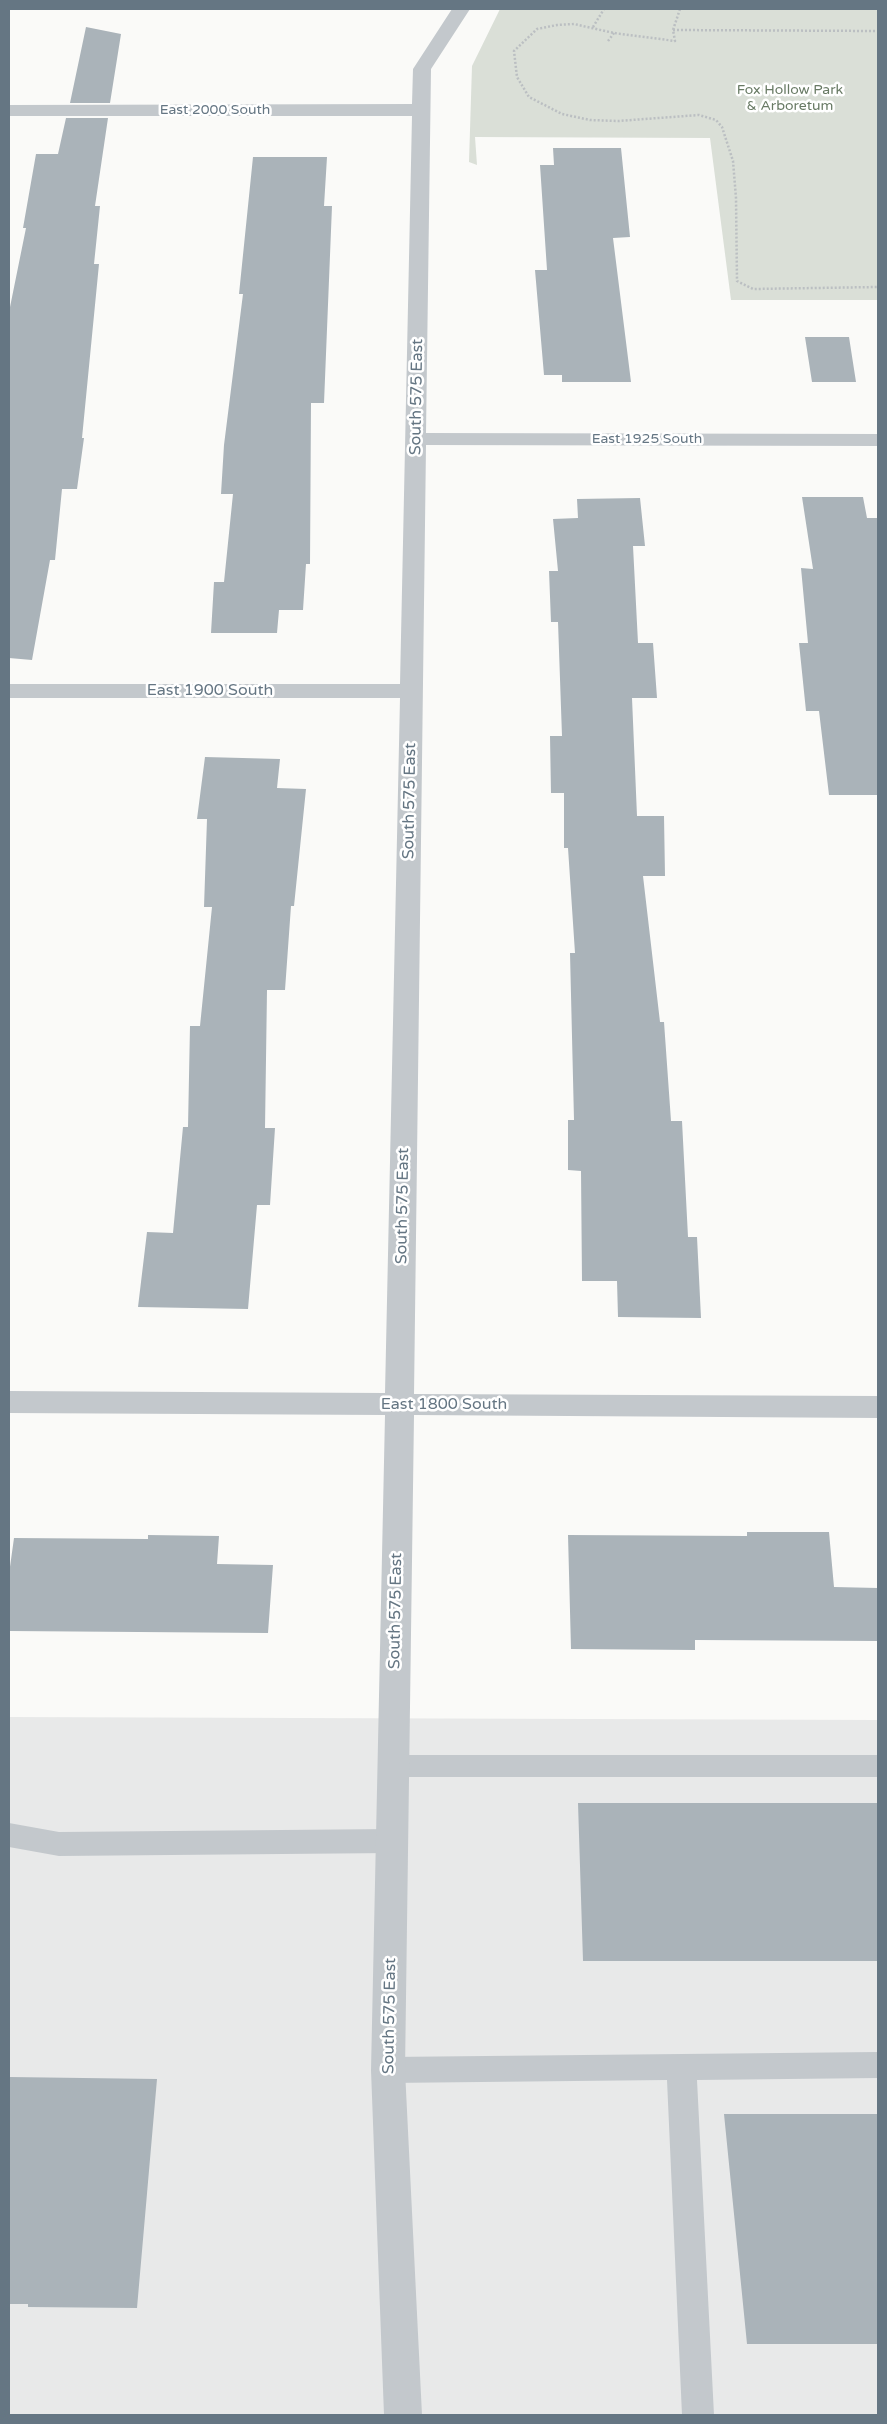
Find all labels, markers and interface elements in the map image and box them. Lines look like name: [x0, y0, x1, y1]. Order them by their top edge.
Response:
park label: Fox Hollow Park & Arboretum: [737, 82, 843, 114]
street label: East 2000 South: [160, 102, 270, 118]
street label: South 575 East: [406, 339, 428, 455]
street label: East 1925 South: [592, 431, 702, 447]
street label: East 1900 South: [147, 681, 273, 701]
street label: South 575 East: [399, 743, 421, 859]
street label: South 575 East: [392, 1148, 414, 1264]
street label: East 1800 South: [381, 1395, 507, 1415]
street label: South 575 East: [385, 1553, 407, 1669]
street label: South 575 East: [379, 1958, 401, 2074]

